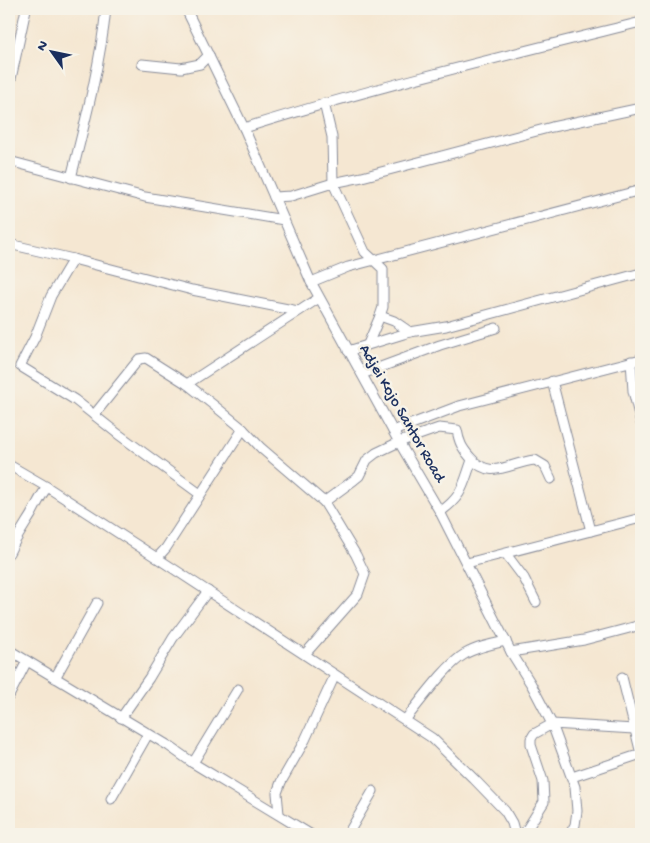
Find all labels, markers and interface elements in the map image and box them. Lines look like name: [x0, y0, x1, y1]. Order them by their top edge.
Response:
north arrow: [28, 28, 78, 78]
text: N: [34, 38, 53, 55]
street label: Adjei Kojo Santor Road: [354, 342, 449, 488]

